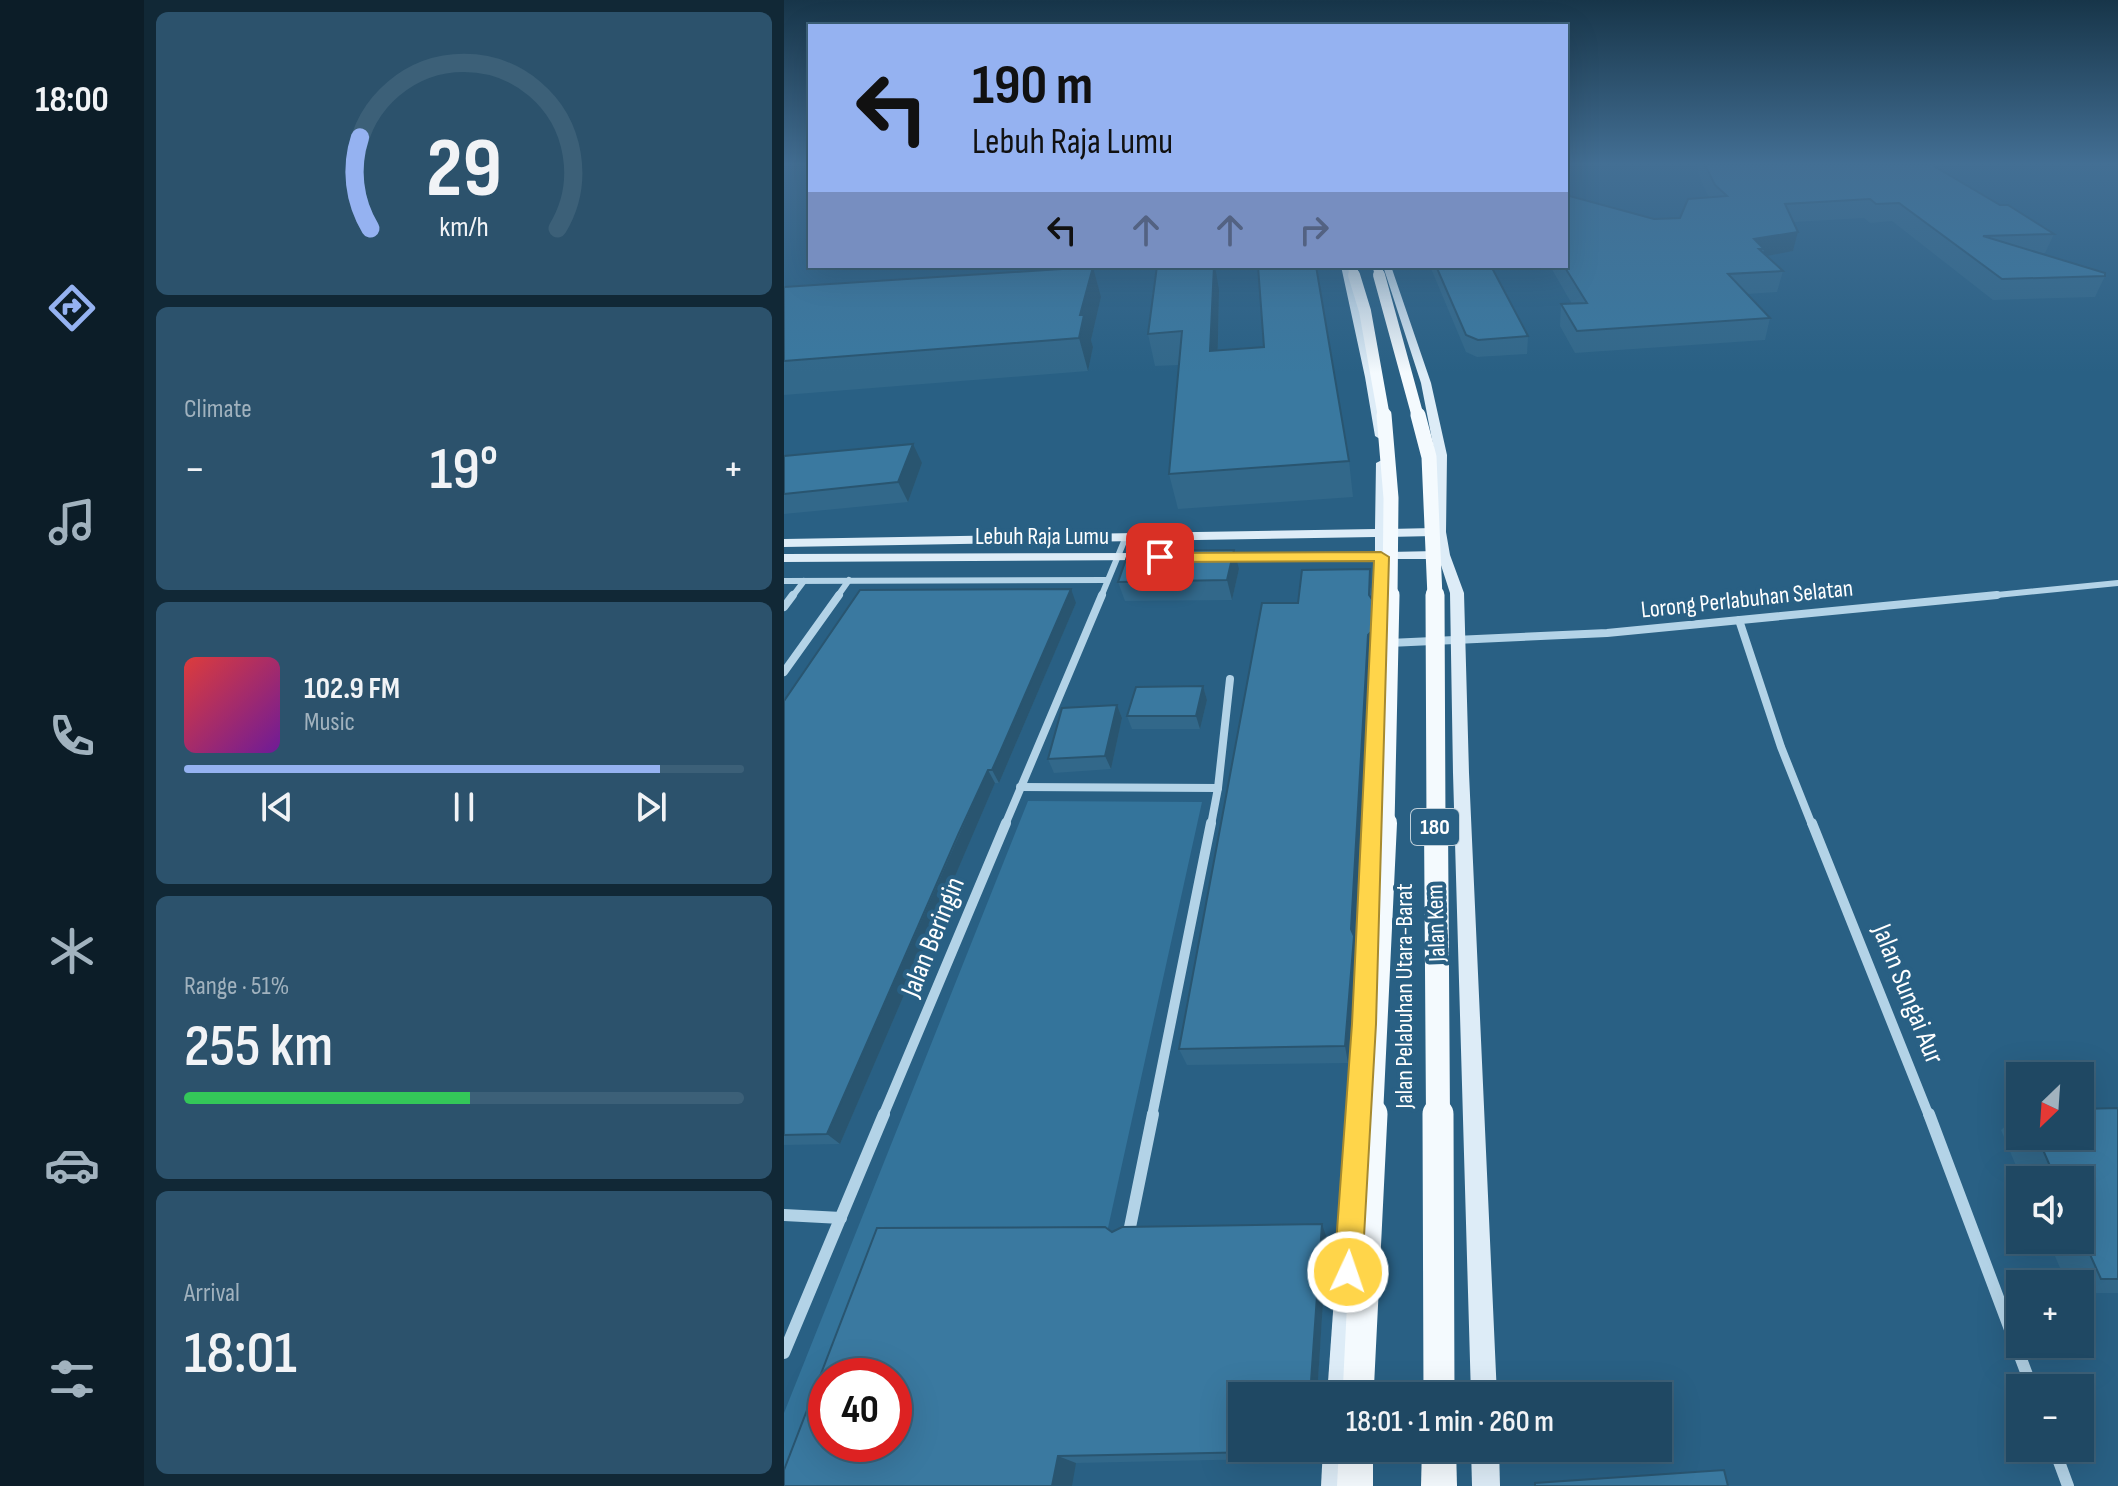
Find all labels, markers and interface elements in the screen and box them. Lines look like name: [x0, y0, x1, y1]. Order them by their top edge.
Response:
text: 190 m: [972, 53, 1093, 120]
icon: left: [840, 56, 944, 160]
text: 18:00: [35, 79, 109, 122]
text: 29: [426, 120, 502, 220]
text: Lebuh Raja Lumu: [972, 121, 1173, 164]
icon: left: [1040, 208, 1084, 252]
icon: ahead: [1124, 208, 1168, 252]
icon: ahead: [1208, 208, 1252, 252]
icon: right: [1292, 208, 1336, 252]
text: km/h: [439, 211, 489, 246]
icon: directions: [44, 280, 100, 336]
text: Climate: [184, 394, 252, 425]
text: 19°: [430, 434, 498, 506]
text: −: [184, 443, 206, 496]
text: +: [722, 443, 744, 496]
icon: music: [44, 494, 100, 550]
street label: Lebuh Raja Lumu: [975, 522, 1109, 551]
pin: [1126, 523, 1194, 591]
icon: arrive: [1138, 535, 1182, 579]
street label: Lorong Perlabuhan Selatan: [1640, 573, 1854, 625]
text: 102.9 FM: [304, 671, 400, 707]
text: Music: [304, 707, 355, 738]
icon: phone: [44, 708, 100, 764]
icon: previous: [255, 785, 299, 829]
icon: pause: [442, 785, 486, 829]
icon: next: [629, 785, 673, 829]
road number: 180: [1411, 809, 1459, 845]
street label: Jalan Beringin: [894, 872, 972, 1003]
street label: Jalan Pelabuhan Utara-Barat: [1390, 884, 1419, 1109]
street label: Jalan Kem: [1420, 884, 1452, 963]
street label: Jalan Sungai Aur: [1865, 918, 1951, 1069]
icon: climate: [44, 923, 100, 979]
text: Range · 51%: [184, 971, 289, 1002]
text: 255 km: [184, 1011, 333, 1083]
north arrow: [2006, 1062, 2094, 1150]
map controls: [2006, 1062, 2094, 1462]
icon: car: [44, 1137, 100, 1193]
button: sound: [2006, 1166, 2094, 1254]
position arrow: [1306, 1230, 1390, 1314]
button: +: [2006, 1270, 2094, 1358]
text: Arrival: [184, 1278, 240, 1309]
text: 18:01: [184, 1318, 297, 1390]
icon: filters: [44, 1351, 100, 1407]
speed limit sign: 40: [808, 1358, 912, 1462]
button: −: [2006, 1374, 2094, 1462]
text: 18:01 · 1 min · 260 m: [1346, 1404, 1554, 1440]

